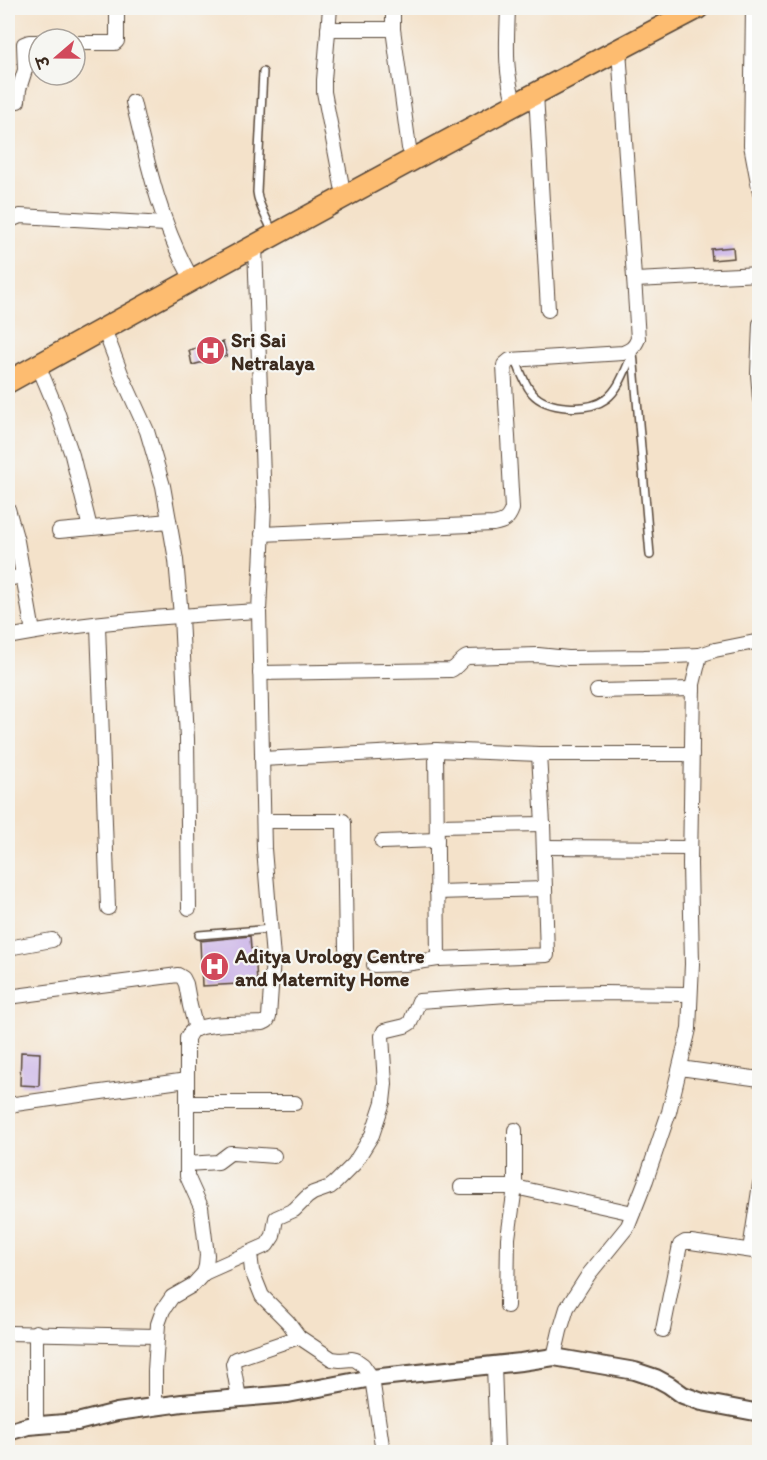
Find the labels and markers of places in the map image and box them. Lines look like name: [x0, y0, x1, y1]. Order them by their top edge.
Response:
place label: Sri Sai Netralaya: [231, 328, 315, 376]
hospital icon: Sri Sai Netralaya: [194, 335, 226, 367]
place label: Aditya Urology Centre and Maternity Home: [234, 944, 425, 992]
hospital icon: Aditya Urology Centre and Maternity Home: [198, 951, 230, 983]

